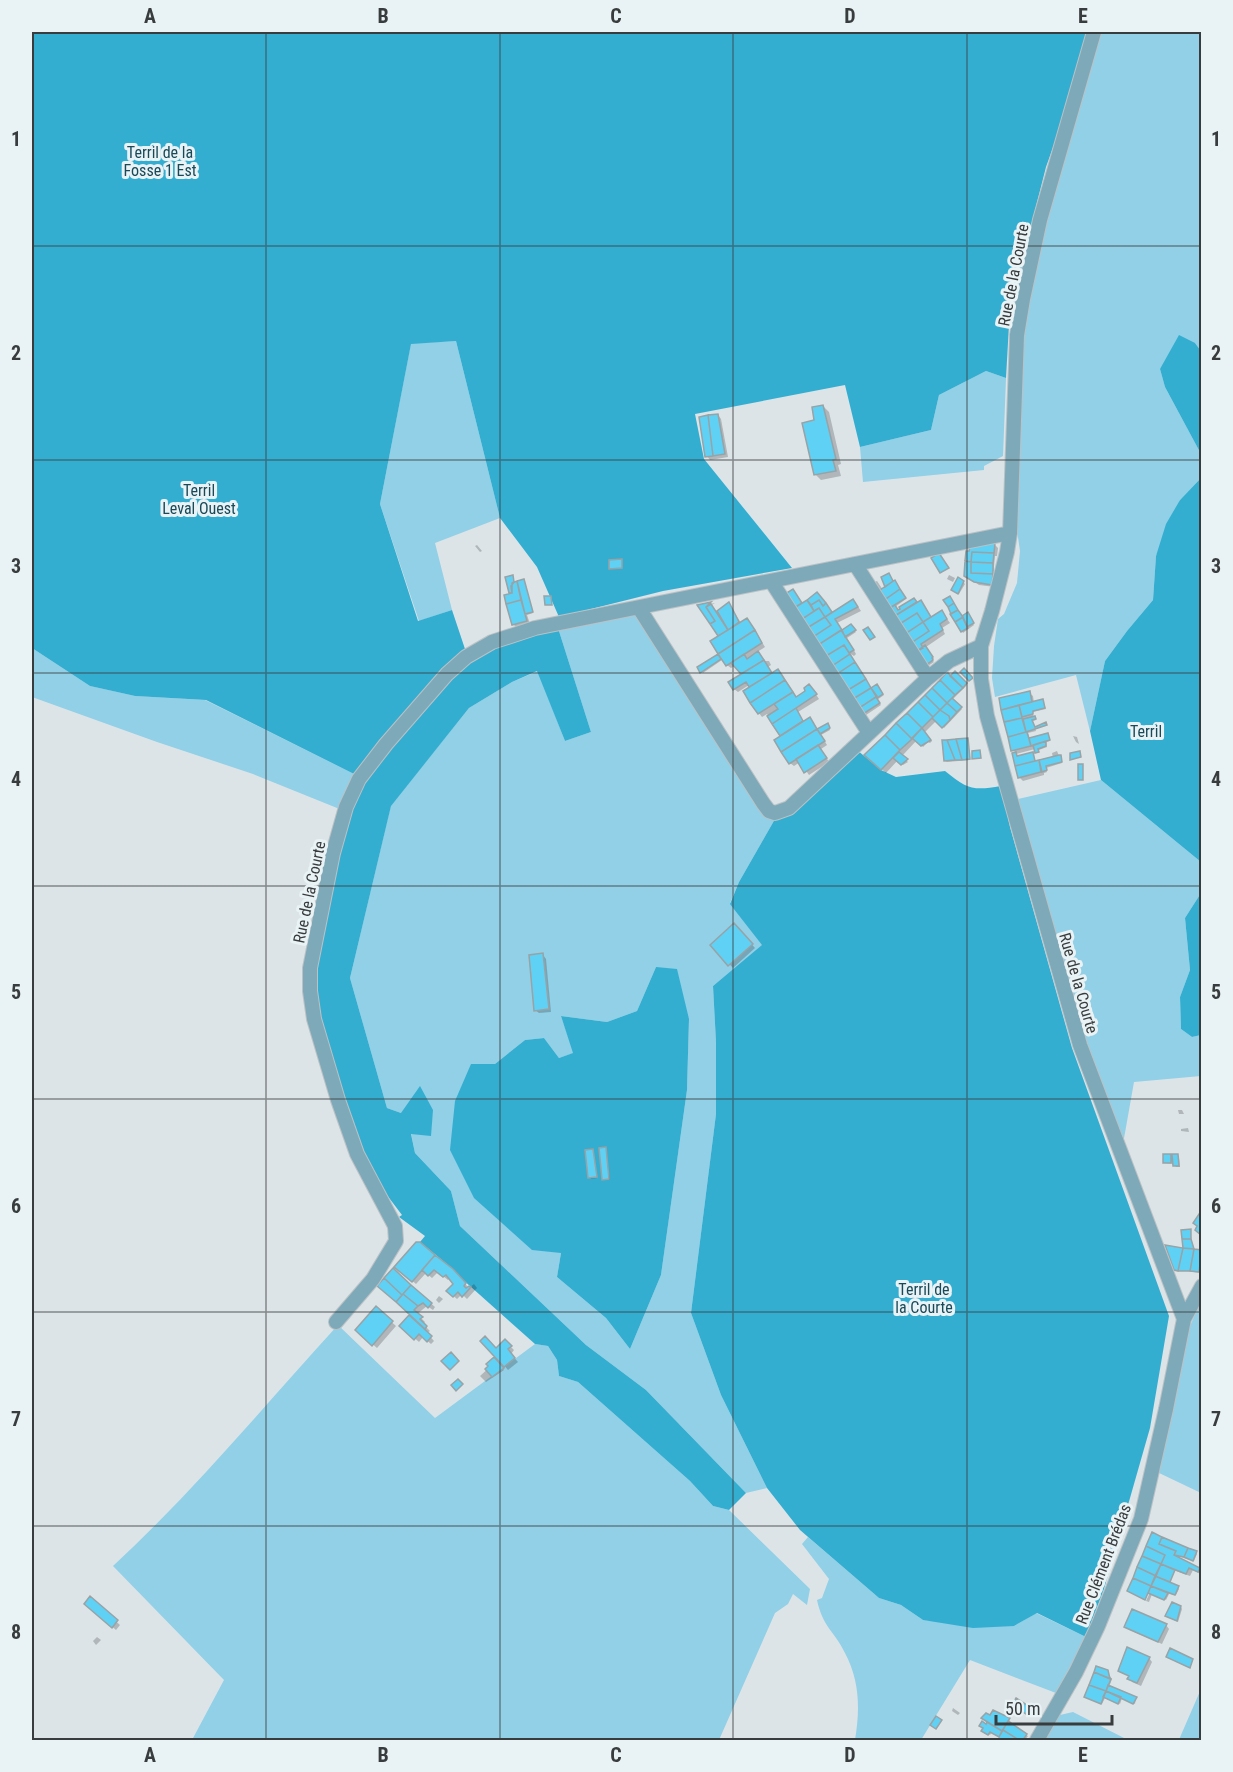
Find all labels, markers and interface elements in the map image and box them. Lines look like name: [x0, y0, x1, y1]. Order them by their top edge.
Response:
text: A: [144, 4, 156, 28]
text: B: [377, 4, 389, 28]
text: C: [610, 4, 622, 28]
text: D: [844, 4, 856, 28]
text: E: [1078, 4, 1088, 28]
text: 1: [11, 127, 21, 151]
text: 1: [1211, 127, 1221, 151]
park label: Terril de la Fosse 1 Est: [124, 143, 197, 180]
street label: Rue de la Courte: [994, 222, 1033, 328]
text: 2: [11, 341, 21, 365]
text: 2: [1211, 341, 1221, 365]
park label: Terril Leval Ouest: [162, 481, 236, 518]
text: 3: [11, 554, 21, 578]
text: 3: [1211, 554, 1221, 578]
park label: Terril: [1130, 722, 1162, 741]
text: 4: [11, 767, 21, 791]
text: 4: [1211, 767, 1221, 791]
street label: Rue de la Courte: [289, 839, 330, 945]
street label: Rue de la Courte: [1055, 931, 1102, 1036]
text: 5: [11, 980, 21, 1004]
text: 5: [1211, 980, 1221, 1004]
text: 6: [11, 1194, 21, 1218]
text: 6: [1211, 1194, 1221, 1218]
park label: Terril de la Courte: [895, 1280, 953, 1317]
text: 7: [11, 1407, 21, 1431]
text: 7: [1211, 1407, 1221, 1431]
street label: Rue Clément Brédas: [1072, 1501, 1135, 1627]
text: 8: [11, 1620, 21, 1644]
text: 8: [1211, 1620, 1221, 1644]
scale bar: [996, 1688, 1112, 1726]
text: 50 m: [1005, 1698, 1040, 1719]
text: A: [144, 1743, 156, 1767]
text: B: [377, 1743, 389, 1767]
text: C: [610, 1743, 622, 1767]
text: D: [844, 1743, 856, 1767]
text: E: [1078, 1743, 1088, 1767]

